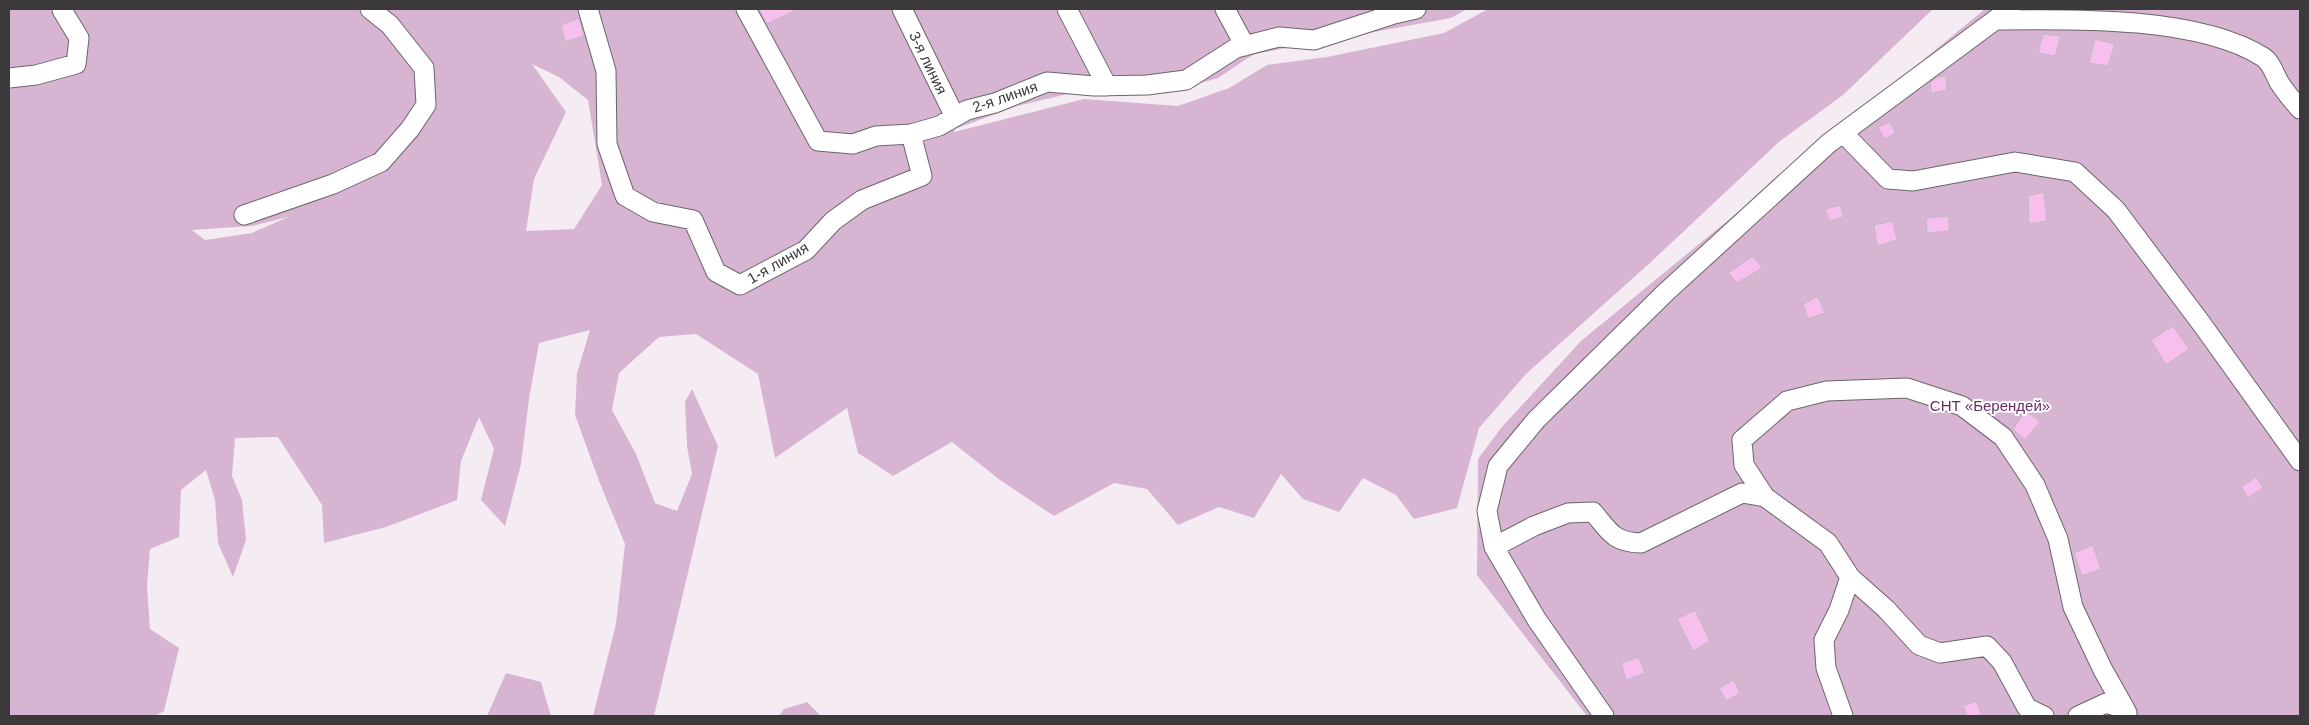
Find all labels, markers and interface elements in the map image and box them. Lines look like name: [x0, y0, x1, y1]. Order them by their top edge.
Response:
street label: 3-я линия: [906, 29, 951, 97]
street label: 2-я линия: [970, 77, 1040, 116]
street label: 1-я линия: [744, 238, 811, 287]
park label: СНТ «Берендей»: [1930, 397, 2050, 414]

